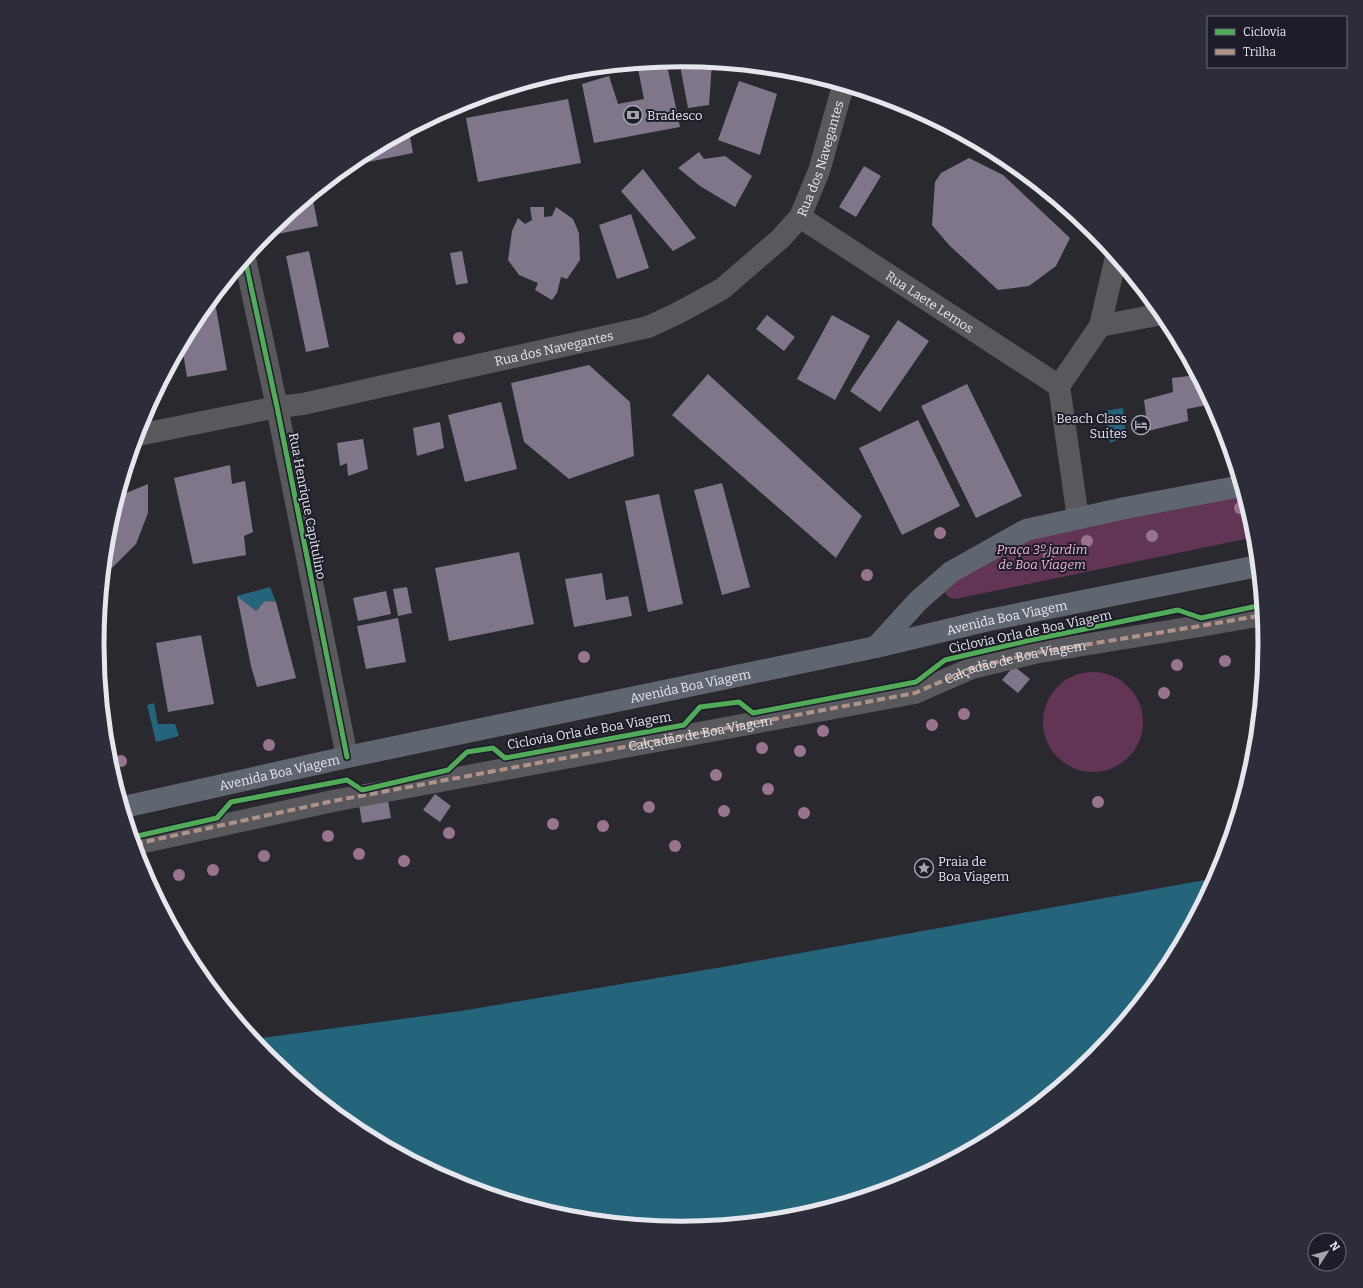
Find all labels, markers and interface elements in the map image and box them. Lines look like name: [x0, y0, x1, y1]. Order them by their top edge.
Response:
legend: [1207, 16, 1347, 68]
text: Ciclovia: [1243, 25, 1287, 39]
text: Trilha: [1243, 45, 1276, 59]
street label: Rua dos Navegantes: [794, 99, 846, 219]
bank icon: Bradesco: [622, 104, 644, 126]
place label: Bradesco: [647, 108, 703, 123]
street label: Rua Laete Lemos: [883, 268, 976, 336]
street label: Rua dos Navegantes: [493, 328, 615, 369]
place label: Beach Class Suites: [1056, 411, 1127, 441]
hotel icon: Beach Class Suites: [1130, 414, 1152, 436]
street label: Rua Henrique Capitulino: [286, 431, 329, 581]
park label: Praça 3º jardim de Boa Viagem: [997, 542, 1088, 572]
street label: Avenida Boa Viagem: [945, 597, 1069, 638]
street label: Ciclovia Orla de Boa Viagem: [947, 607, 1114, 656]
street label: Calçadão de Boa Viagem: [942, 638, 1088, 687]
street label: Avenida Boa Viagem: [628, 666, 753, 706]
street label: Ciclovia Orla de Boa Viagem: [506, 709, 673, 752]
street label: Calçadão de Boa Viagem: [627, 713, 774, 754]
street label: Avenida Boa Viagem: [218, 752, 342, 793]
place label: Praia de Boa Viagem: [938, 854, 1010, 884]
place icon: Praia de Boa Viagem: [913, 857, 935, 879]
north arrow: [1307, 1232, 1347, 1272]
text: N: [1327, 1239, 1343, 1254]

